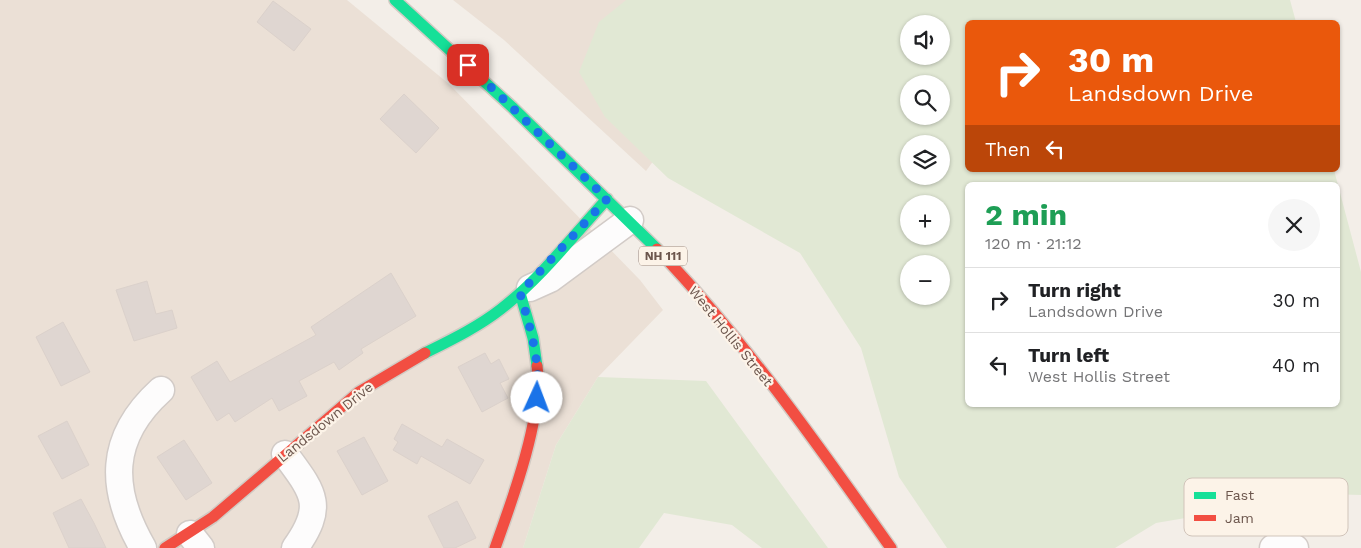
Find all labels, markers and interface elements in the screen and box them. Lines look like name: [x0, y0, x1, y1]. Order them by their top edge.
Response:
map controls: [900, 15, 950, 305]
button: sound: [900, 15, 950, 65]
text: 30 m: [1068, 39, 1154, 81]
icon: right: [985, 40, 1050, 105]
pin: [447, 44, 489, 86]
icon: arrive: [454, 51, 482, 79]
button: search: [900, 75, 950, 125]
text: Landsdown Drive: [1068, 81, 1253, 106]
button: layers: [900, 135, 950, 185]
icon: left: [1041, 135, 1069, 163]
text: Then: [985, 138, 1031, 161]
button: +: [900, 195, 950, 245]
text: 2 min: [985, 197, 1067, 232]
button: close: [1268, 199, 1320, 251]
text: 120 m · 21:12: [985, 234, 1082, 253]
road number: NH 111: [639, 247, 687, 266]
button: −: [900, 255, 950, 305]
text: Turn right: [1028, 279, 1121, 302]
street label: West Hollis Street: [686, 283, 776, 389]
icon: right: [985, 286, 1013, 314]
text: 30 m: [1273, 289, 1320, 312]
text: Landsdown Drive: [1028, 302, 1163, 321]
text: Turn left: [1028, 344, 1109, 367]
icon: left: [985, 351, 1013, 379]
text: 40 m: [1272, 354, 1320, 377]
text: West Hollis Street: [1028, 367, 1170, 386]
position arrow: [510, 371, 562, 423]
street label: Landsdown Drive: [274, 379, 376, 465]
legend: [1184, 478, 1348, 536]
text: Fast: [1225, 487, 1254, 503]
text: Jam: [1225, 510, 1254, 526]

